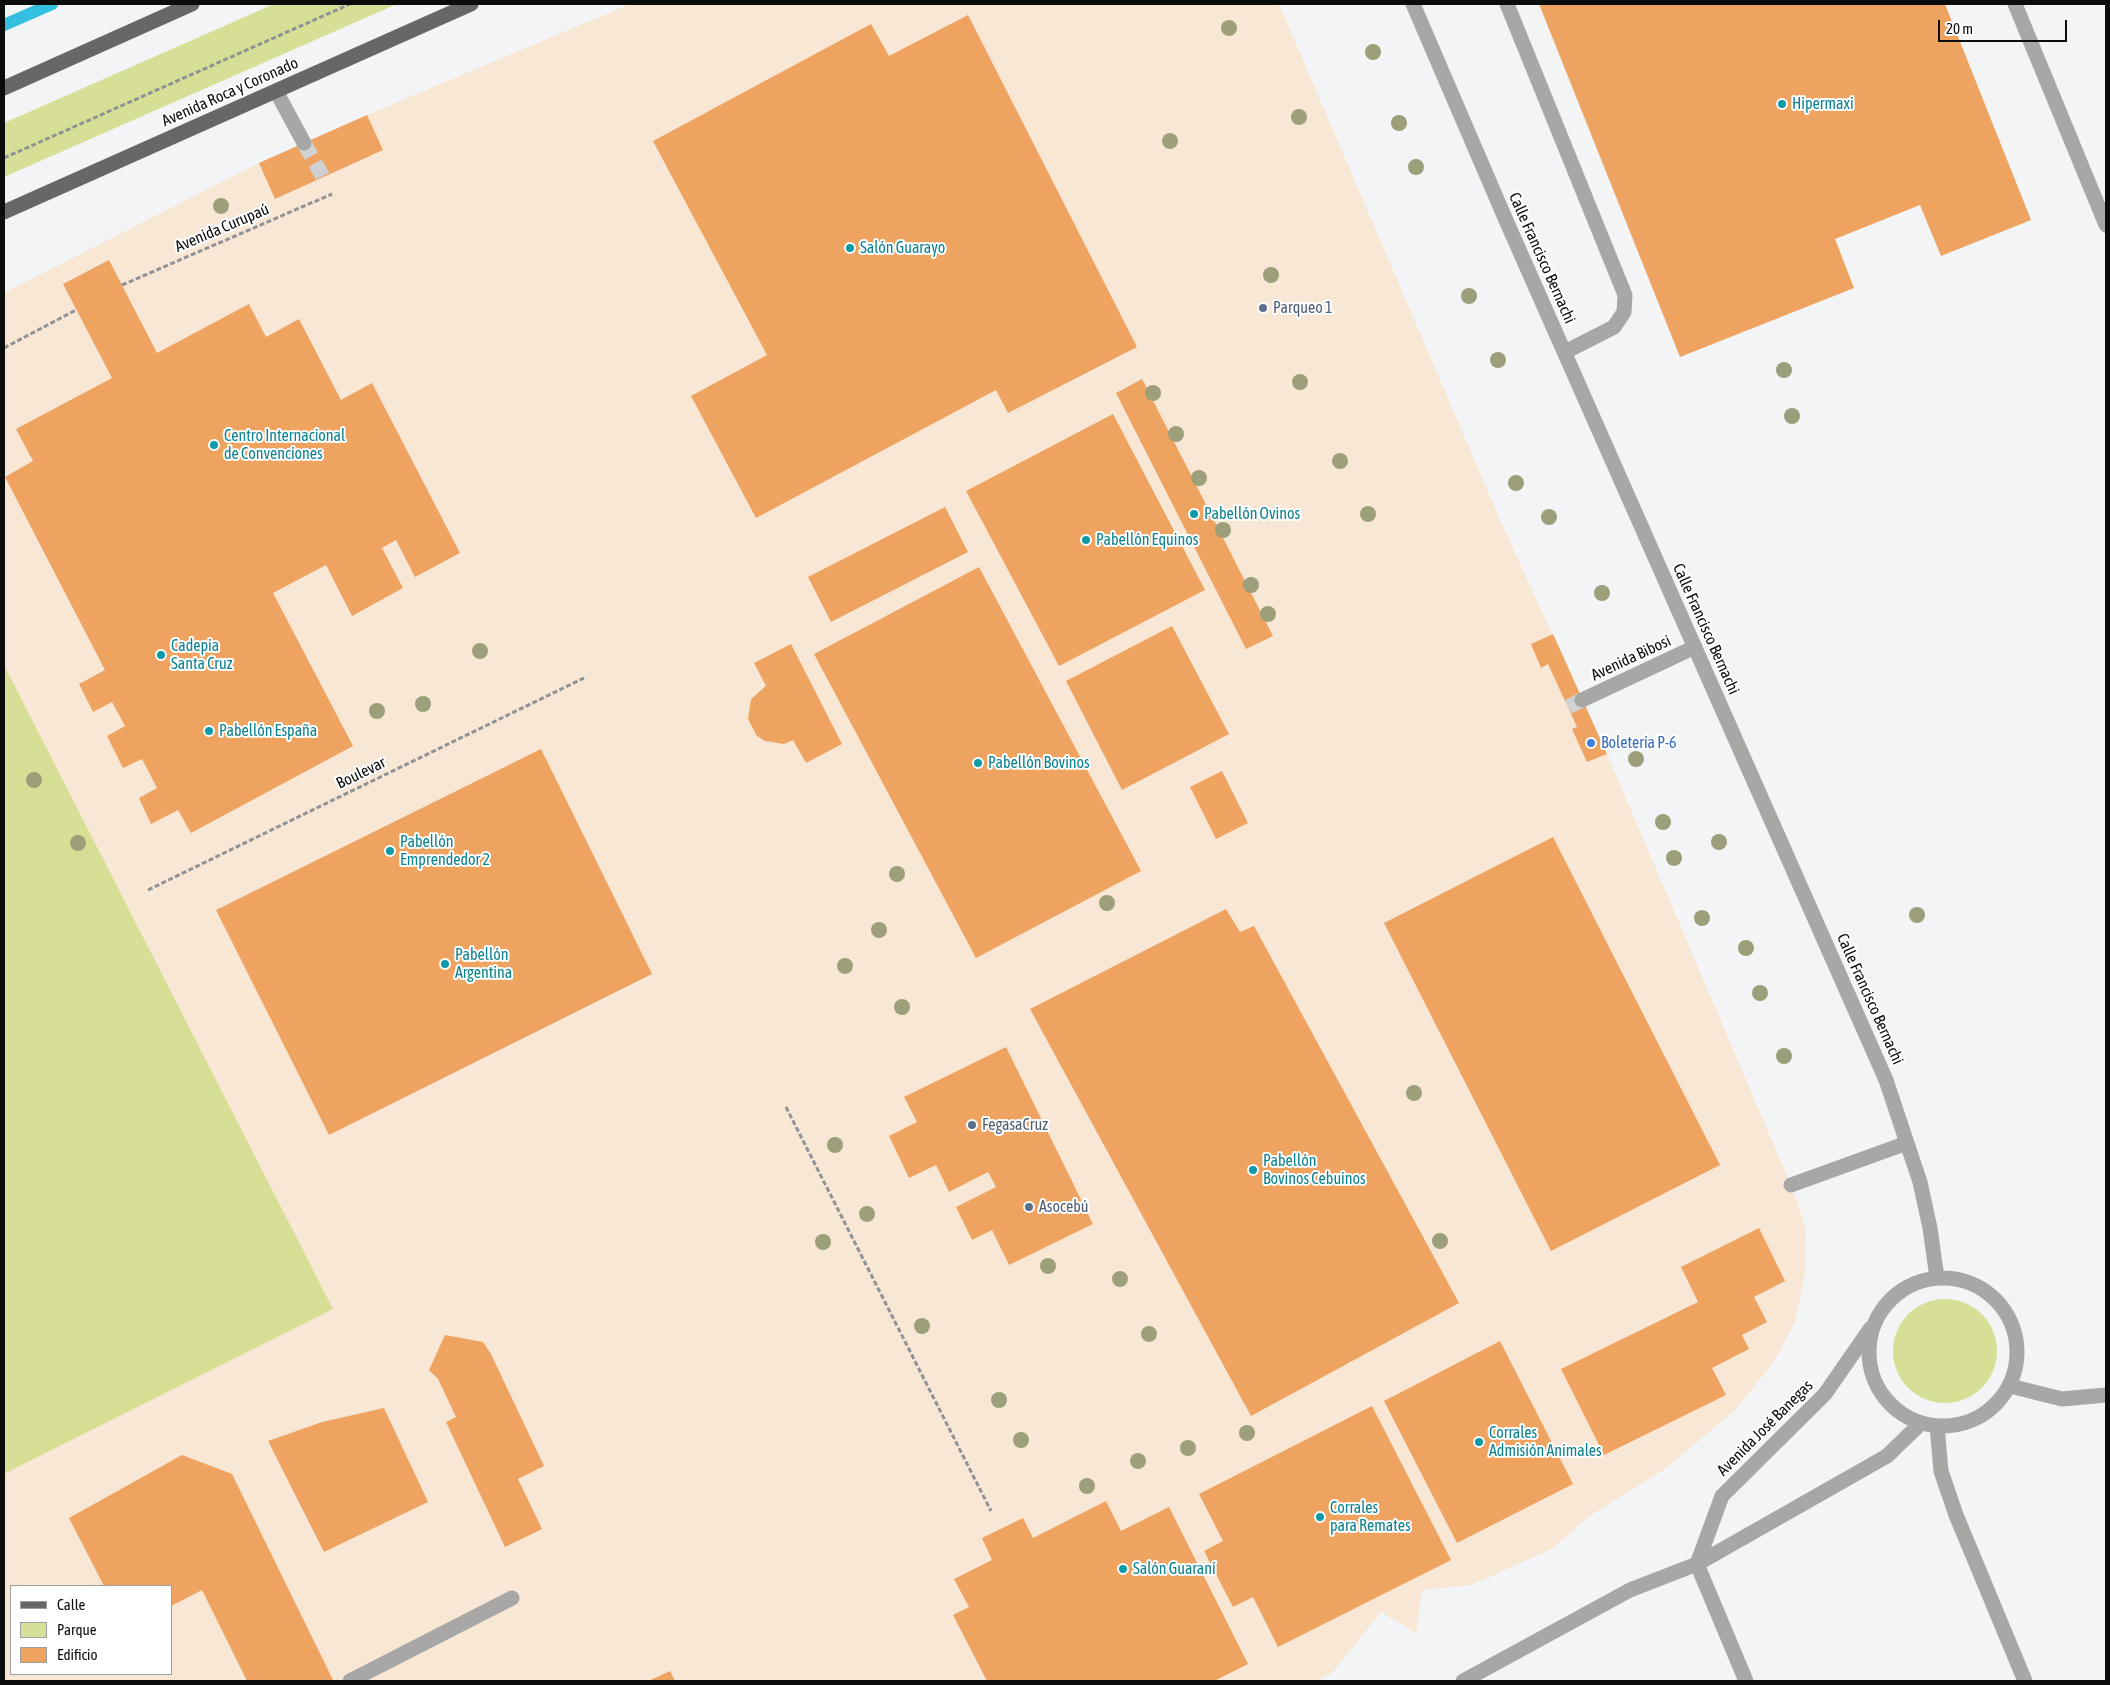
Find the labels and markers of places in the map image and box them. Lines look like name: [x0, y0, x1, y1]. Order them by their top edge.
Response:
place label: Hipermaxi: [1792, 94, 1854, 114]
marker: Hipermaxi: [1776, 98, 1788, 110]
place label: Salón Guarayo: [860, 238, 945, 258]
marker: Salón Guarayo: [844, 242, 856, 254]
place label: Parqueo 1: [1273, 298, 1332, 318]
marker: Parqueo 1: [1257, 302, 1269, 314]
place label: Centro Internacional de Convenciones: [224, 426, 345, 464]
marker: Centro Internacional de Convenciones: [208, 439, 220, 451]
place label: Pabellón Ovinos: [1204, 504, 1300, 524]
marker: Pabellón Ovinos: [1188, 508, 1200, 520]
place label: Pabellón Equinos: [1096, 530, 1198, 550]
marker: Pabellón Equinos: [1080, 534, 1092, 546]
place label: Cadepia Santa Cruz: [171, 636, 233, 674]
marker: Cadepia Santa Cruz: [155, 649, 167, 661]
place label: Pabellón España: [219, 721, 317, 741]
marker: Pabellón España: [203, 725, 215, 737]
place label: Boletería P-6: [1601, 733, 1677, 753]
marker: Boletería P-6: [1585, 737, 1597, 749]
place label: Pabellón Bovinos: [988, 753, 1090, 773]
marker: Pabellón Bovinos: [972, 757, 984, 769]
place label: Pabellón Emprendedor 2: [400, 832, 490, 870]
marker: Pabellón Emprendedor 2: [384, 845, 396, 857]
place label: Pabellón Argentina: [455, 945, 512, 983]
marker: Pabellón Argentina: [439, 958, 451, 970]
place label: FegasaCruz: [982, 1115, 1048, 1135]
marker: FegasaCruz: [966, 1119, 978, 1131]
place label: Pabellón Bovinos Cebuinos: [1263, 1151, 1366, 1189]
marker: Pabellón Bovinos Cebuinos: [1247, 1164, 1259, 1176]
place label: Asocebú: [1039, 1197, 1089, 1217]
marker: Asocebú: [1023, 1201, 1035, 1213]
place label: Corrales Admisión Animales: [1489, 1423, 1602, 1461]
marker: Corrales Admisión Animales: [1473, 1436, 1485, 1448]
place label: Corrales para Remates: [1330, 1498, 1411, 1536]
marker: Corrales para Remates: [1314, 1511, 1326, 1523]
place label: Salón Guaraní: [1133, 1559, 1216, 1579]
marker: Salón Guaraní: [1117, 1563, 1129, 1575]

